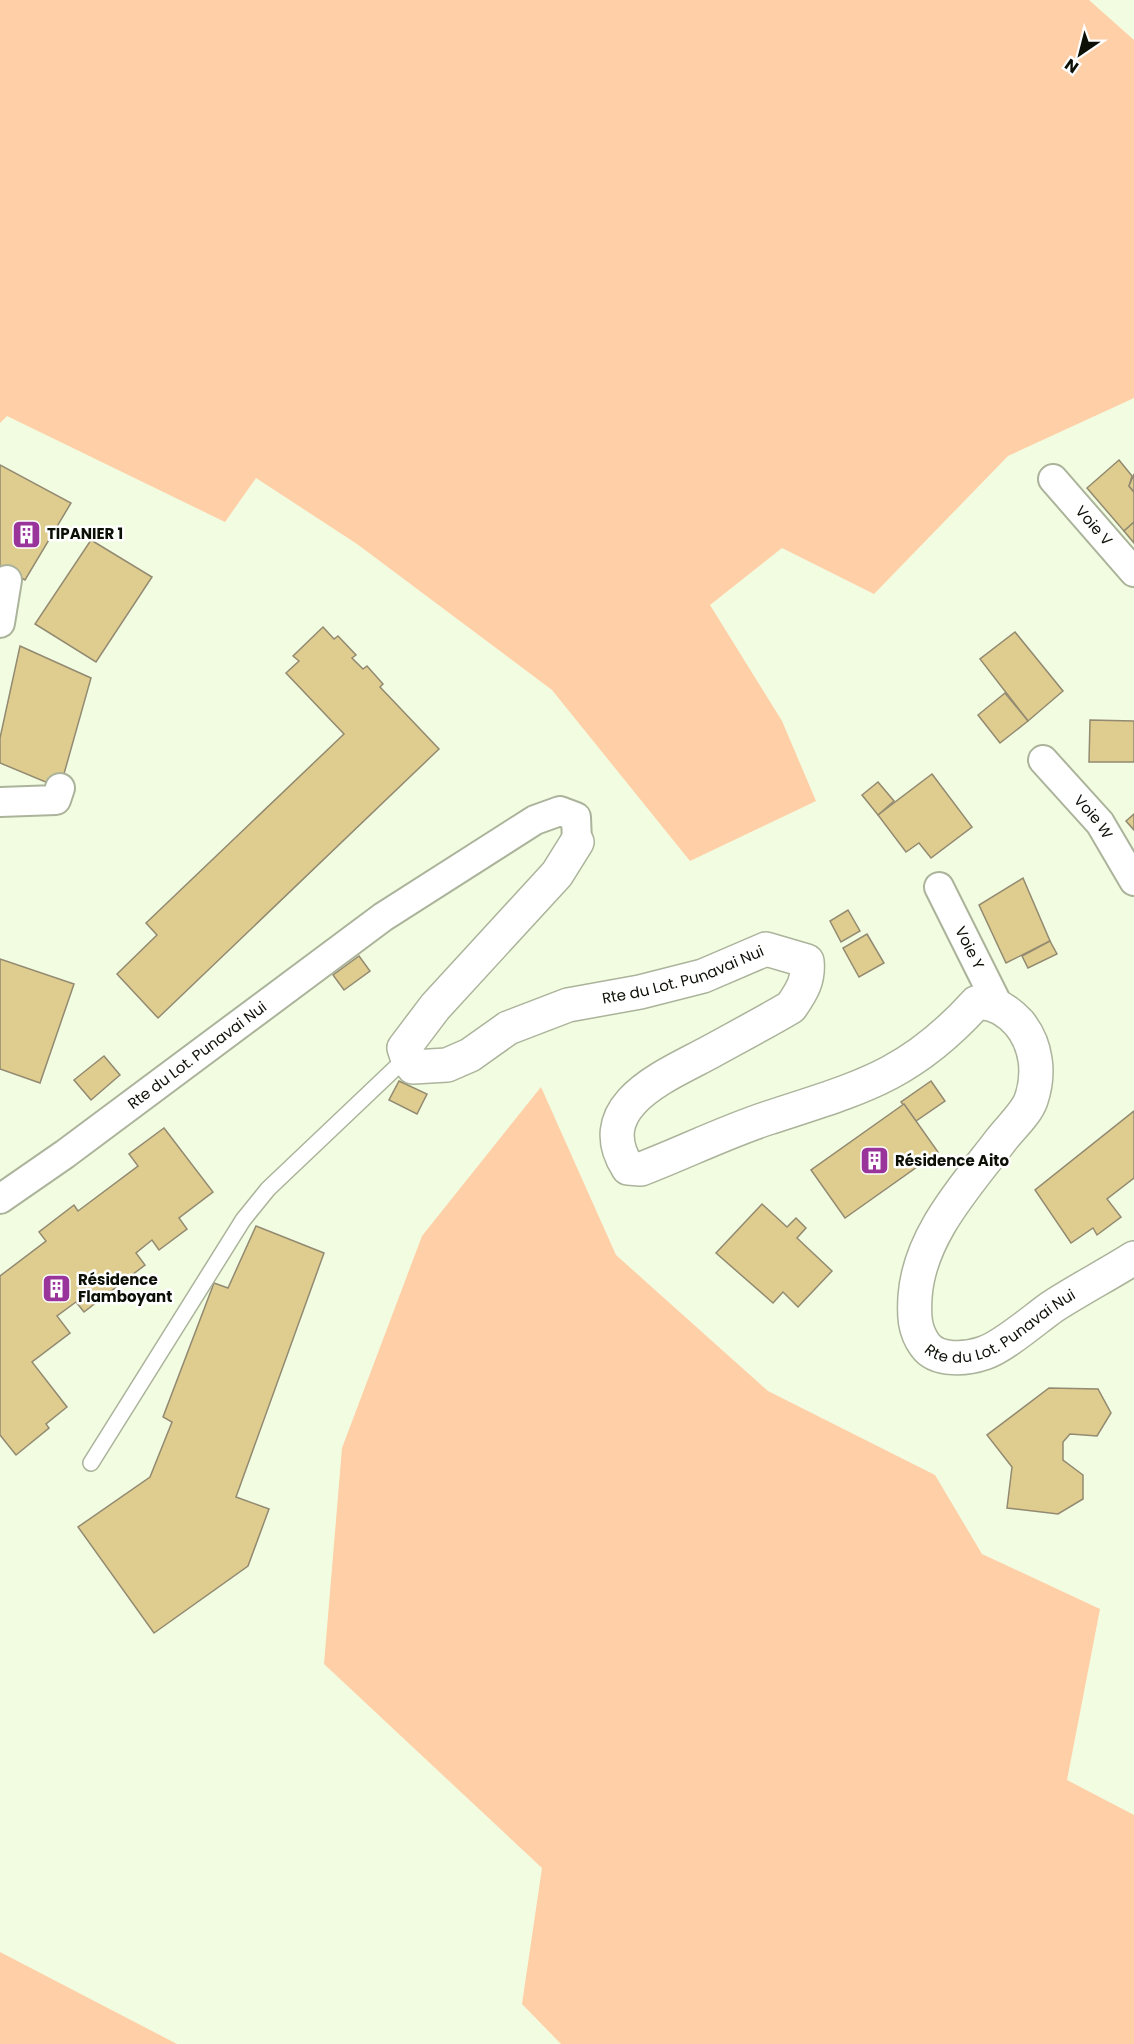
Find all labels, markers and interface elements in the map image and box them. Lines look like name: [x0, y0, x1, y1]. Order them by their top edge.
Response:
north arrow: [1050, 24, 1110, 84]
text: N: [1060, 53, 1083, 79]
street label: Voie V: [1071, 501, 1117, 550]
building icon: TIPANIER 1: [10, 518, 42, 550]
place label: TIPANIER 1: [47, 523, 123, 544]
street label: Voie W: [1069, 790, 1118, 843]
street label: Voie Y: [950, 923, 990, 973]
street label: Rte du Lot. Punavai Nui: [600, 940, 767, 1009]
street label: Rte du Lot. Punavai Nui: [123, 996, 271, 1114]
building icon: Résidence Aito: [858, 1145, 890, 1177]
place label: Résidence Aito: [895, 1150, 1009, 1171]
place label: Résidence Flamboyant: [78, 1269, 172, 1307]
building icon: Résidence Flamboyant: [41, 1273, 73, 1305]
street label: Rte du Lot. Punavai Nui: [920, 1284, 1079, 1368]

